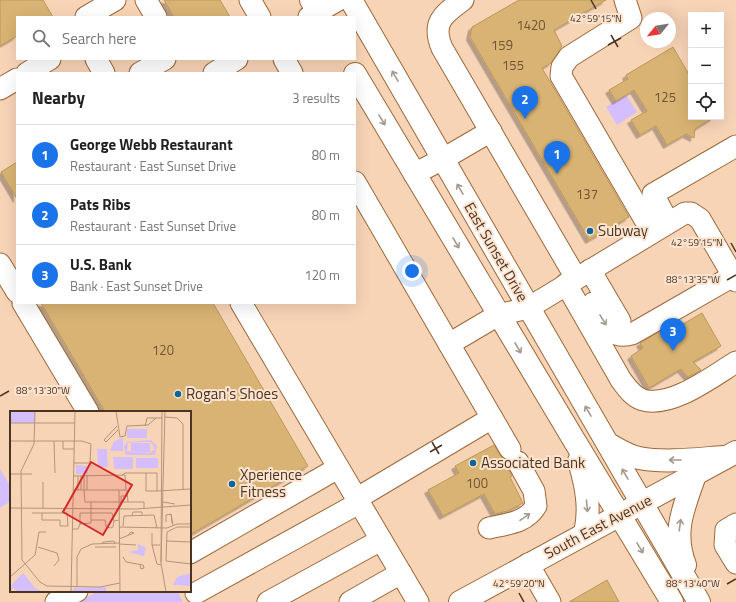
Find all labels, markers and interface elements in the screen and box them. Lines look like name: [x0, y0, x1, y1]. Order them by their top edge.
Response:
text: 42°59'15"N: [570, 11, 622, 26]
north arrow: [640, 12, 676, 48]
map controls: [688, 12, 724, 120]
button: +: [688, 12, 724, 48]
house number: 1420: [516, 15, 546, 35]
search box: [16, 16, 356, 60]
icon: search: [30, 27, 52, 49]
text: Search here: [62, 27, 136, 50]
house number: 159: [491, 35, 513, 55]
button: −: [688, 48, 724, 84]
house number: 155: [502, 55, 524, 75]
one-way arrow: [390, 70, 398, 82]
button: locate: [688, 84, 724, 120]
text: Nearby: [32, 85, 85, 111]
pin: 2: [512, 86, 538, 119]
house number: 125: [654, 87, 676, 107]
text: 3 results: [292, 88, 340, 108]
one-way arrow: [378, 114, 386, 125]
text: George Webb Restaurant: [70, 133, 233, 156]
pin: 1: [544, 141, 570, 174]
text: 1: [41, 145, 49, 165]
text: 80 m: [312, 145, 340, 165]
text: Restaurant · East Sunset Drive: [70, 156, 236, 176]
one-way arrow: [455, 183, 463, 195]
house number: 137: [576, 184, 598, 204]
text: Pats Ribs: [70, 193, 131, 216]
street label: East Sunset Drive: [459, 198, 534, 306]
text: 2: [41, 205, 49, 225]
text: 80 m: [312, 205, 340, 225]
text: Restaurant · East Sunset Drive: [70, 216, 236, 236]
place label: Subway: [598, 219, 648, 242]
marker: Subway: [585, 226, 595, 236]
text: 42°59'15"N: [671, 235, 723, 250]
one-way arrow: [452, 237, 460, 249]
text: U.S. Bank: [70, 253, 132, 276]
your location: [402, 261, 422, 281]
text: 3: [41, 265, 49, 285]
text: 120 m: [304, 265, 340, 285]
text: 88°13'35"W: [666, 272, 720, 287]
text: Bank · East Sunset Drive: [70, 276, 203, 296]
one-way arrow: [600, 314, 608, 326]
pin: 3: [660, 318, 686, 351]
house number: 120: [152, 340, 174, 360]
one-way arrow: [515, 342, 523, 354]
place label: Rogan's Shoes: [186, 382, 278, 405]
text: 88°13'30"W: [16, 383, 70, 398]
marker: Rogan's Shoes: [173, 389, 183, 399]
one-way arrow: [584, 405, 592, 417]
inset map: [10, 411, 191, 592]
place label: Associated Bank: [481, 451, 585, 474]
one-way arrow: [669, 456, 682, 464]
marker: Associated Bank: [468, 458, 478, 468]
place label: Xperience Fitness: [240, 463, 302, 503]
one-way arrow: [621, 468, 629, 480]
house number: 100: [466, 473, 488, 493]
marker: Xperience Fitness: [227, 479, 237, 489]
street label: South East Avenue: [540, 488, 656, 565]
one-way arrow: [584, 499, 591, 512]
one-way arrow: [520, 513, 531, 521]
one-way arrow: [676, 519, 684, 532]
one-way arrow: [636, 542, 644, 554]
text: 42°59'20"N: [493, 576, 545, 591]
text: 88°13'40"W: [666, 576, 720, 591]

